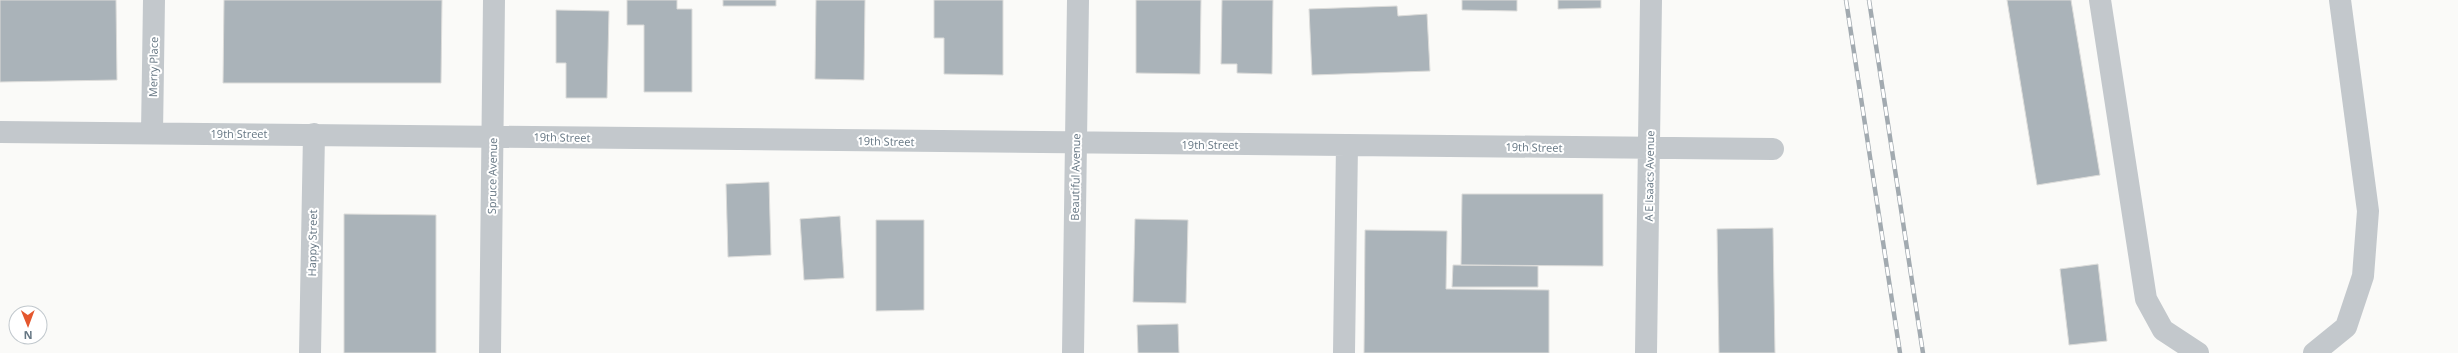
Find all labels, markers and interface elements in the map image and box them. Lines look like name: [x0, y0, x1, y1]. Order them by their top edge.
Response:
street label: Merry Place: [145, 37, 161, 97]
street label: 19th Street: [211, 126, 267, 141]
street label: 19th Street: [533, 129, 591, 145]
street label: A E Isaacs Avenue: [1641, 130, 1657, 222]
street label: 19th Street: [857, 133, 915, 149]
street label: Beautiful Avenue: [1067, 133, 1083, 221]
street label: 19th Street: [1182, 137, 1238, 152]
street label: Spruce Avenue: [484, 138, 500, 214]
street label: 19th Street: [1505, 139, 1563, 155]
street label: Happy Street: [304, 209, 320, 277]
north arrow: [8, 305, 48, 345]
text: N: [24, 328, 33, 343]

